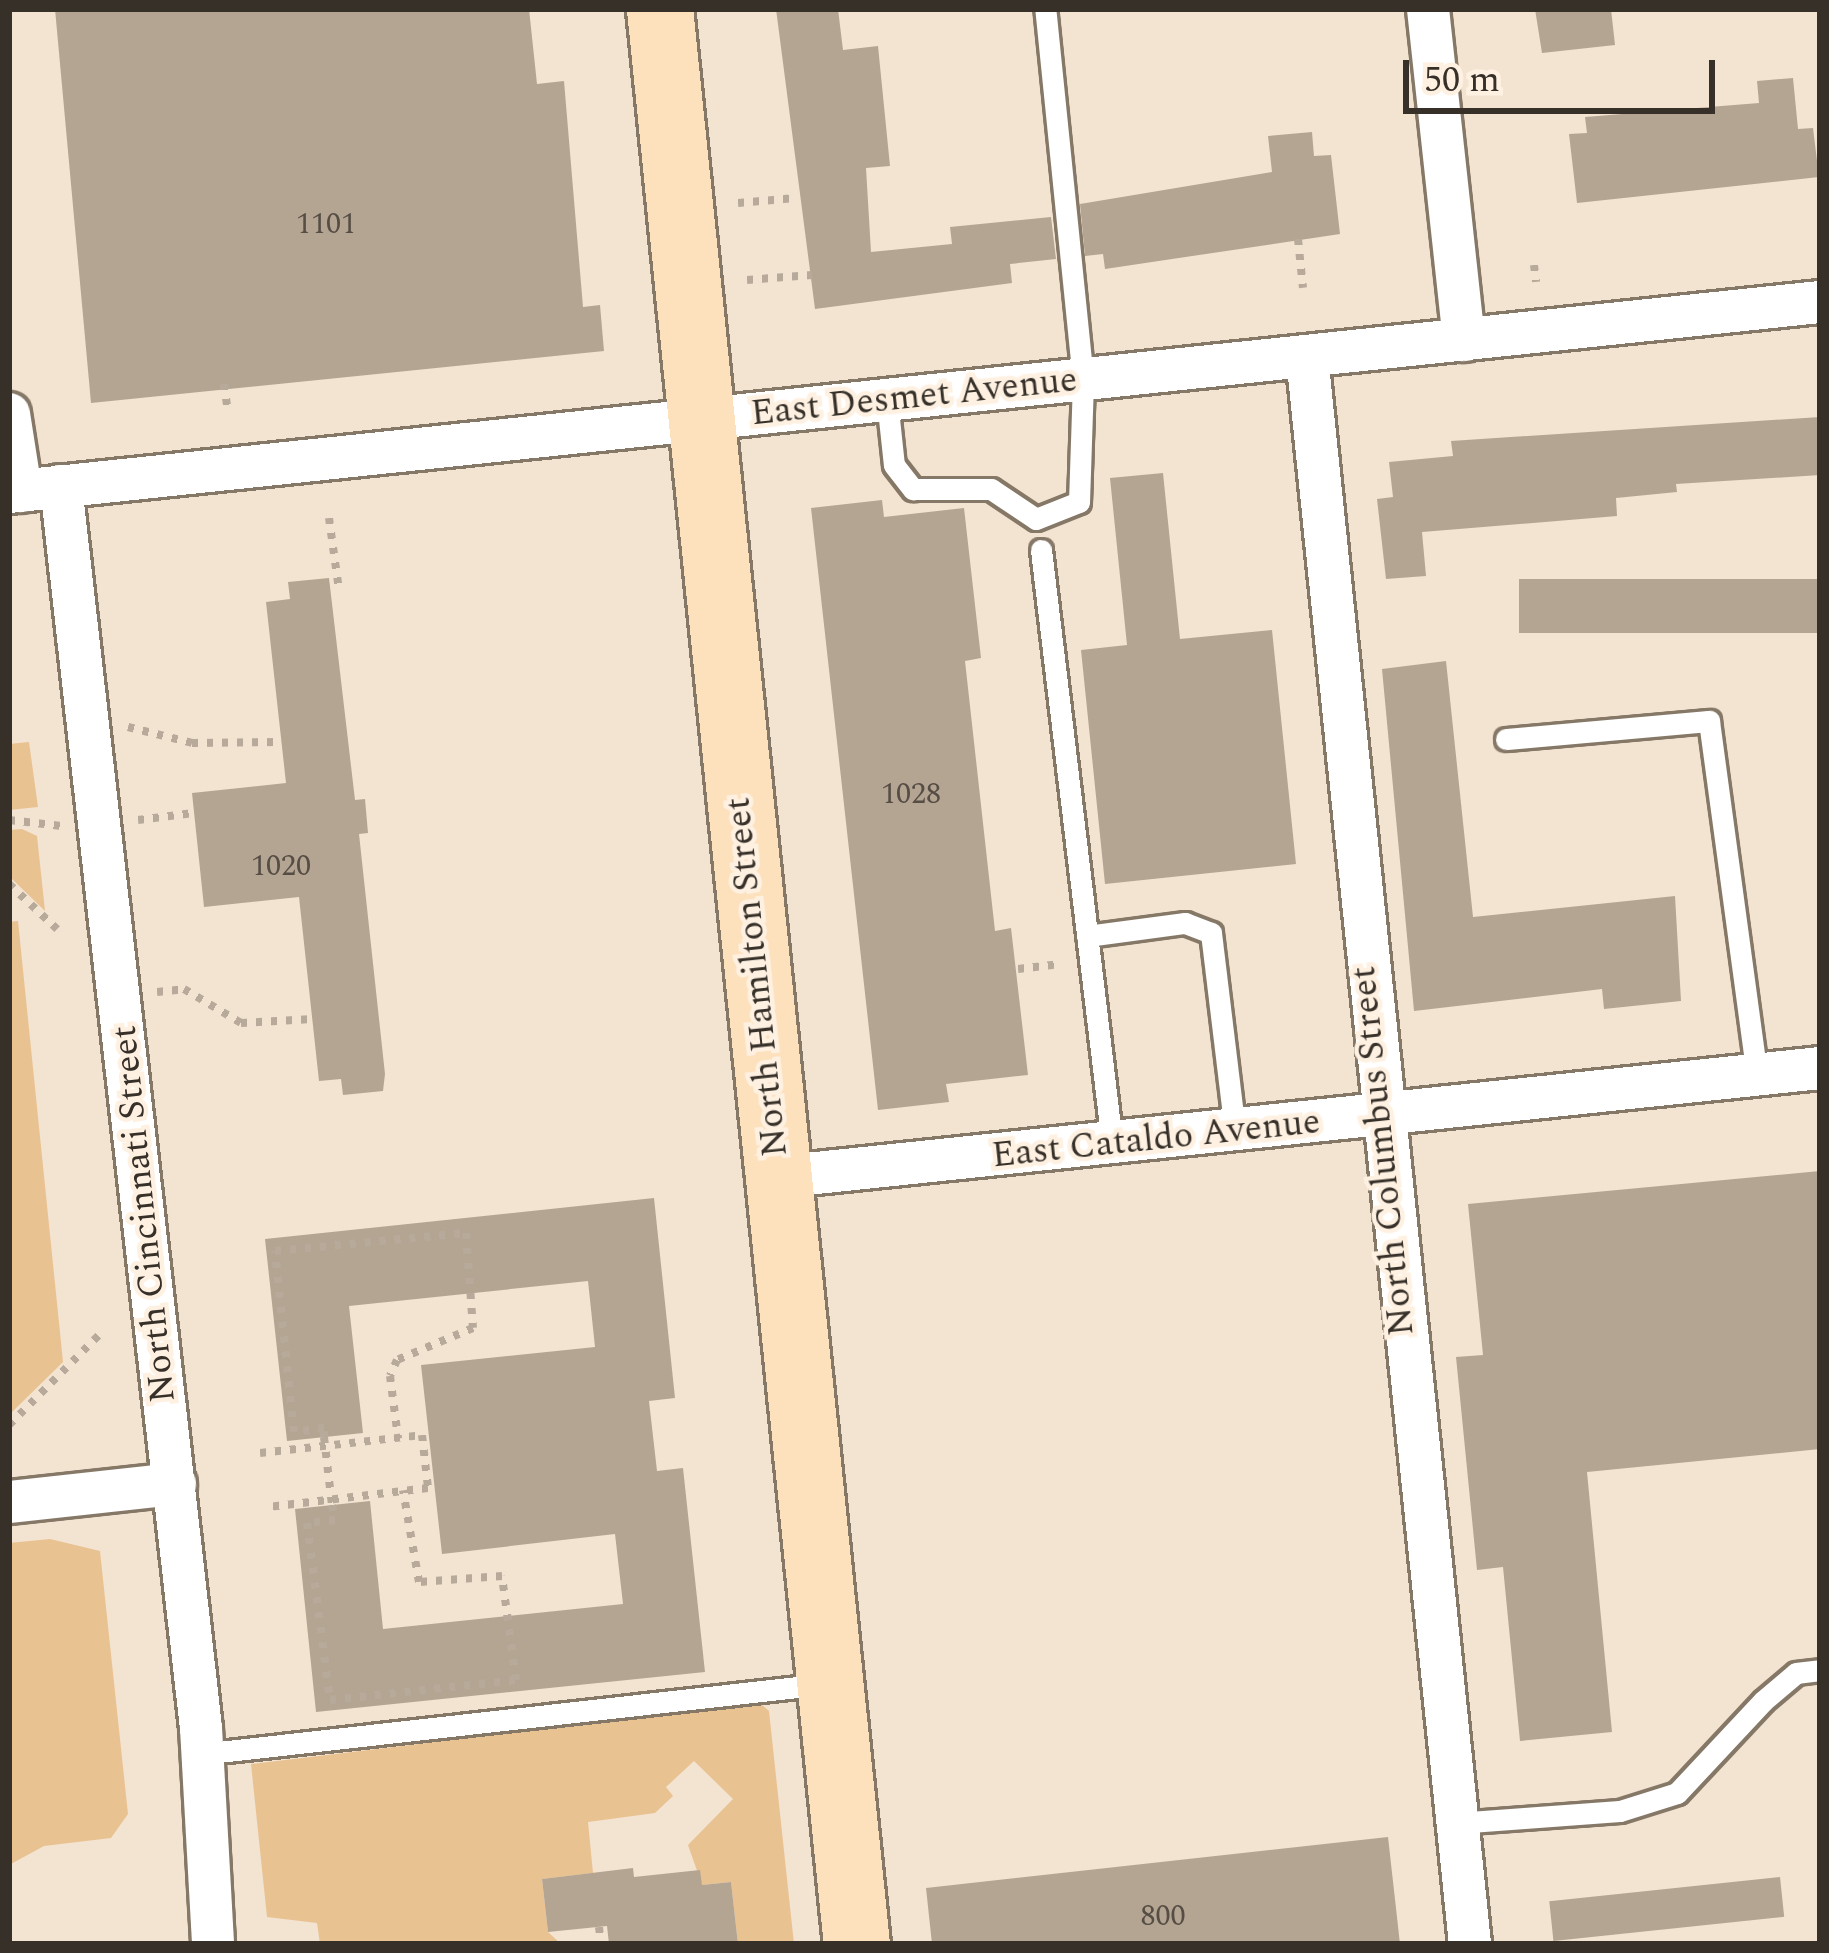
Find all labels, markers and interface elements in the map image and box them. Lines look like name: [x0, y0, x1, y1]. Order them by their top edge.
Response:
scale bar: [1409, 36, 1721, 110]
text: 50 m: [1424, 53, 1500, 108]
house number: 1101: [296, 206, 356, 242]
street label: East Desmet Avenue: [749, 358, 1079, 436]
house number: 1028: [881, 776, 941, 812]
street label: North Hamilton Street: [717, 795, 797, 1159]
house number: 1020: [251, 848, 311, 884]
street label: North Columbus Street: [1342, 964, 1424, 1338]
street label: North Cincinnati Street: [103, 1023, 185, 1405]
street label: East Cataldo Avenue: [990, 1100, 1322, 1178]
house number: 800: [1141, 1898, 1185, 1934]

